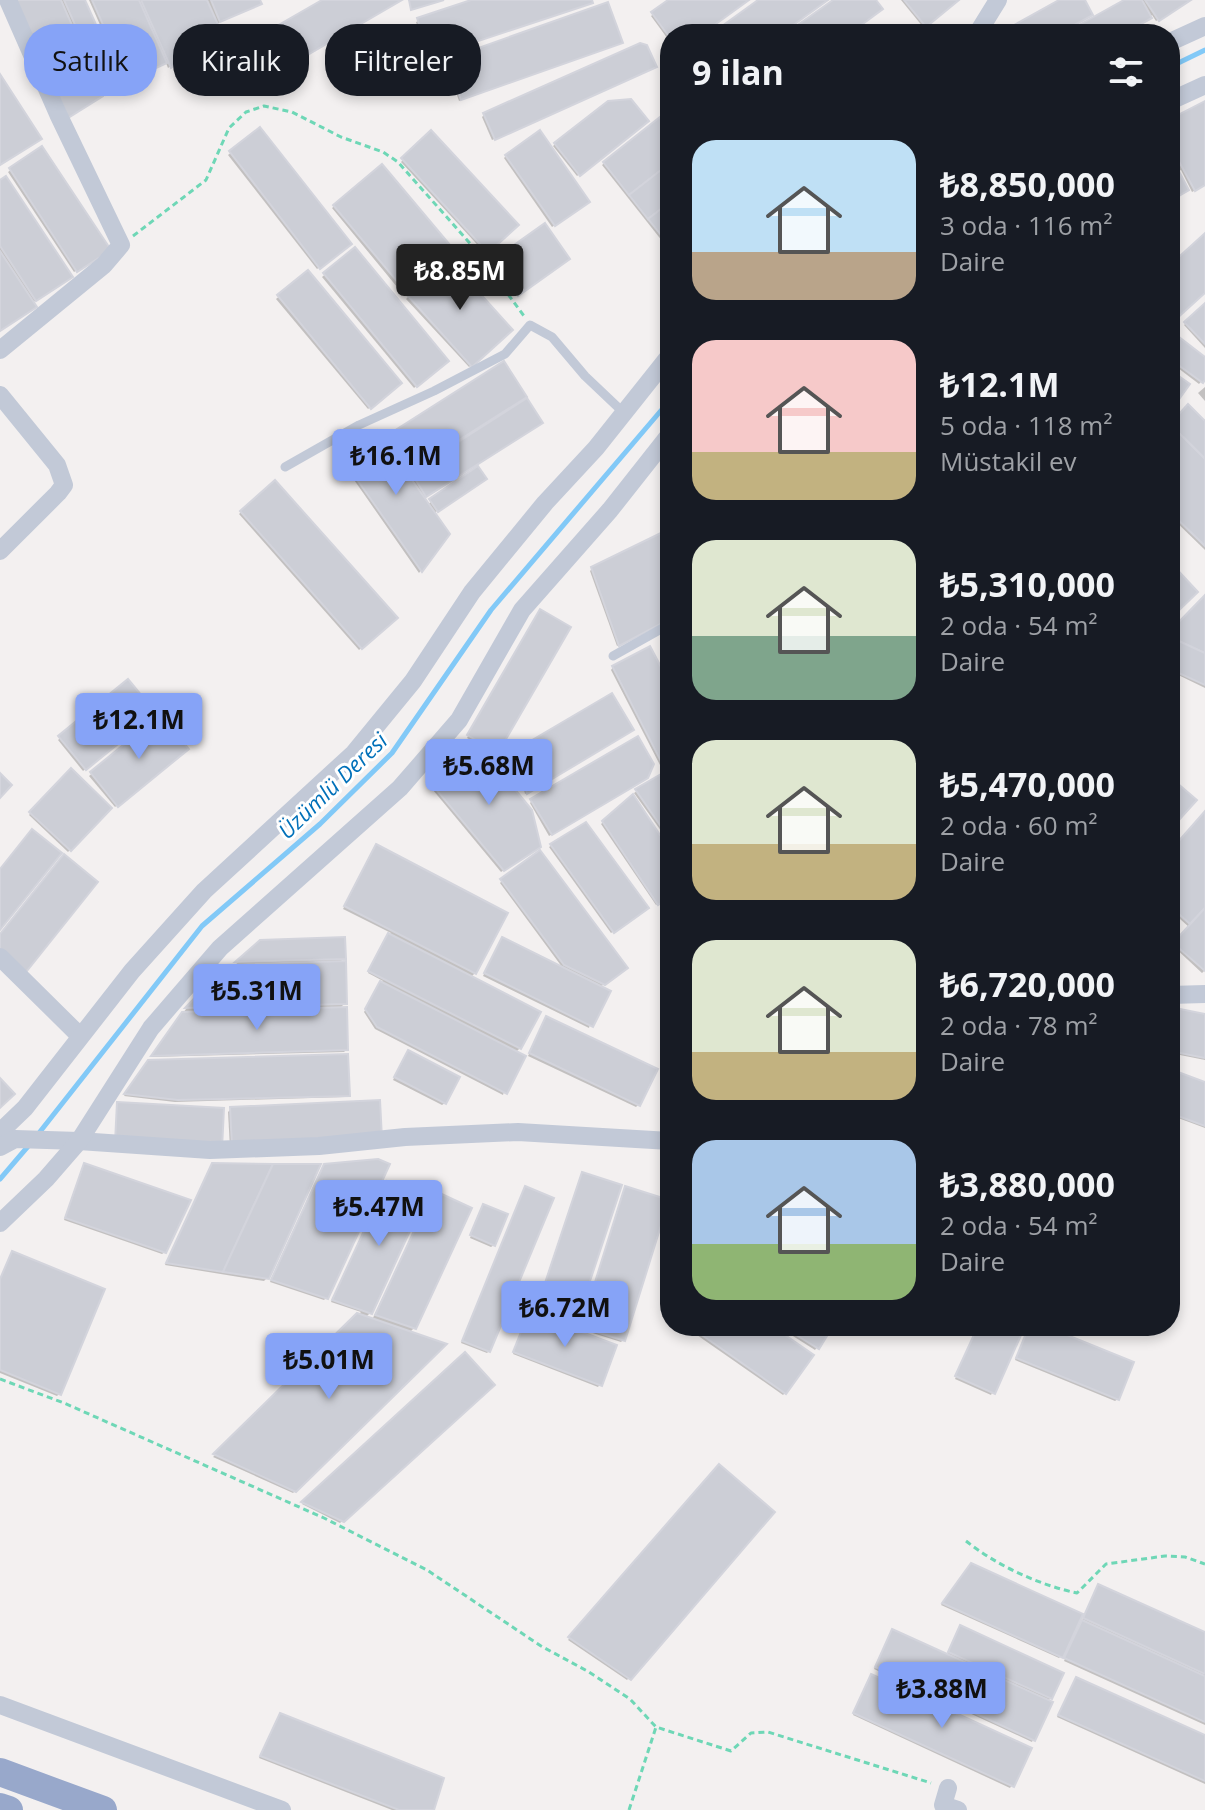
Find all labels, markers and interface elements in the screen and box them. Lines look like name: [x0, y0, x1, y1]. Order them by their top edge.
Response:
chip: Satılık: [24, 24, 157, 96]
chip: Kiralık: [173, 24, 309, 96]
chip: Filtreler: [325, 24, 481, 96]
text: 9 ilan: [692, 49, 784, 95]
icon: filters: [1104, 50, 1148, 94]
text: ₺8,850,000: [940, 161, 1115, 207]
icon: home: [756, 172, 852, 268]
text: 3 oda · 116 m²: [940, 207, 1112, 243]
text: Daire: [940, 243, 1005, 279]
pin: ₺8.85M: [395, 244, 525, 312]
text: ₺8.85M: [414, 252, 506, 288]
text: ₺12.1M: [940, 361, 1060, 407]
icon: home: [756, 372, 852, 468]
text: 5 oda · 118 m²: [940, 407, 1112, 443]
pin: ₺16.1M: [331, 429, 461, 497]
text: ₺16.1M: [350, 437, 442, 473]
text: Müstakil ev: [940, 443, 1077, 479]
text: ₺5,310,000: [940, 561, 1115, 607]
icon: home: [756, 572, 852, 668]
text: 2 oda · 54 m²: [940, 607, 1098, 643]
text: Daire: [940, 643, 1005, 679]
pin: ₺12.1M: [74, 693, 204, 761]
text: ₺12.1M: [93, 701, 185, 737]
water label: Üzümlü Deresi: [271, 725, 393, 845]
pin: ₺5.68M: [424, 739, 554, 807]
text: ₺5.68M: [443, 747, 535, 783]
text: ₺5,470,000: [940, 761, 1115, 807]
icon: home: [756, 772, 852, 868]
text: 2 oda · 60 m²: [940, 807, 1098, 843]
text: Daire: [940, 843, 1005, 879]
text: ₺6,720,000: [940, 961, 1115, 1007]
pin: ₺5.31M: [192, 964, 322, 1032]
text: ₺5.31M: [211, 972, 303, 1008]
icon: home: [756, 972, 852, 1068]
text: 2 oda · 78 m²: [940, 1007, 1098, 1043]
text: Daire: [940, 1043, 1005, 1079]
text: ₺3,880,000: [940, 1161, 1115, 1207]
icon: home: [756, 1172, 852, 1268]
pin: ₺5.47M: [314, 1180, 444, 1248]
text: ₺5.47M: [333, 1188, 425, 1224]
text: 2 oda · 54 m²: [940, 1207, 1098, 1243]
text: Daire: [940, 1243, 1005, 1279]
pin: ₺6.72M: [500, 1281, 630, 1349]
text: ₺6.72M: [519, 1289, 611, 1325]
pin: ₺5.01M: [264, 1333, 394, 1401]
text: ₺5.01M: [283, 1341, 375, 1377]
pin: ₺3.88M: [877, 1662, 1007, 1730]
text: ₺3.88M: [896, 1670, 988, 1706]

